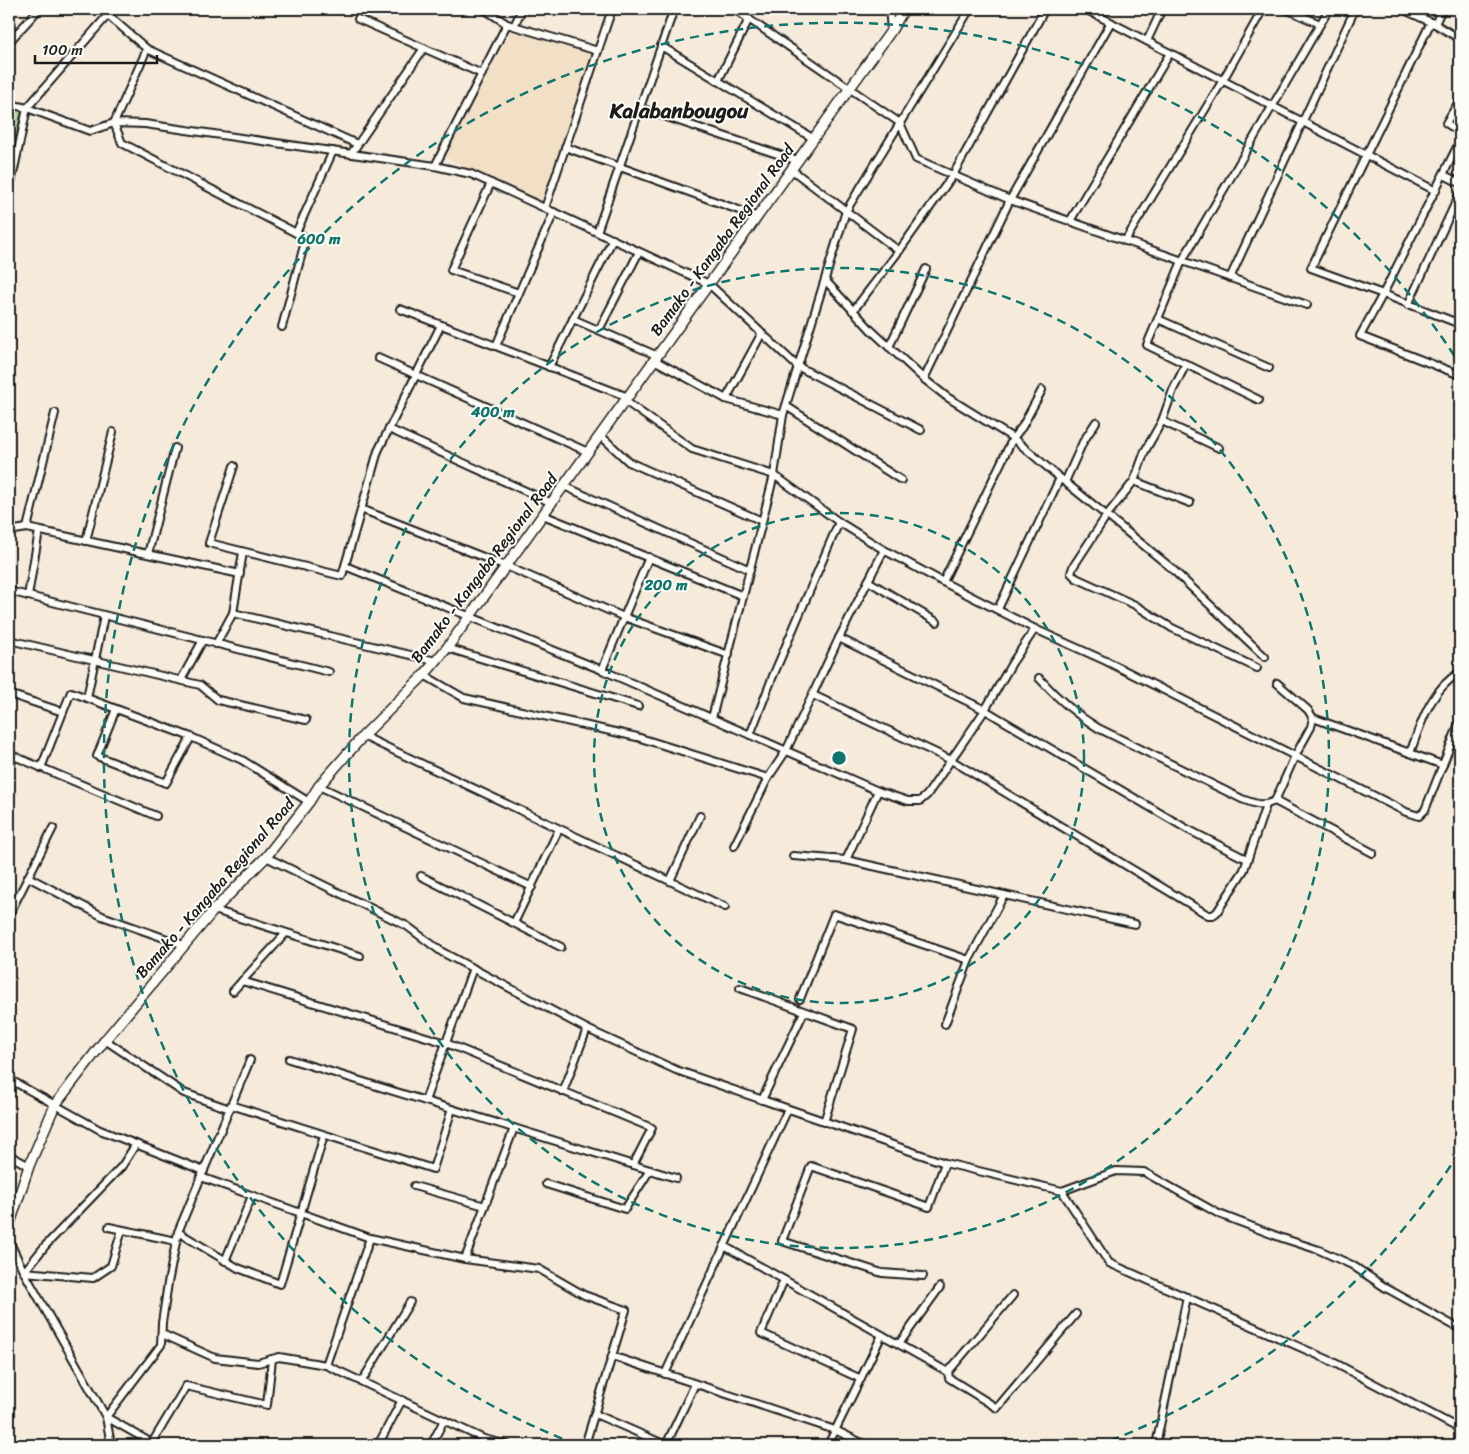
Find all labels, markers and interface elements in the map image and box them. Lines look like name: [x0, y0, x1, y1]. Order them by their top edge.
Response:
scale bar: [35, 32, 158, 64]
text: 100 m: [42, 37, 83, 63]
district label: Kalabanbougou: [609, 92, 749, 130]
street label: Bamako - Kangaba Regional Road: [642, 136, 803, 342]
text: 600 m: [297, 226, 341, 252]
text: 400 m: [470, 399, 515, 425]
street label: Bamako - Kangaba Regional Road: [403, 465, 566, 669]
text: 200 m: [643, 572, 688, 598]
centre of rings: [830, 749, 848, 767]
street label: Bamako - Kangaba Regional Road: [128, 790, 303, 985]

